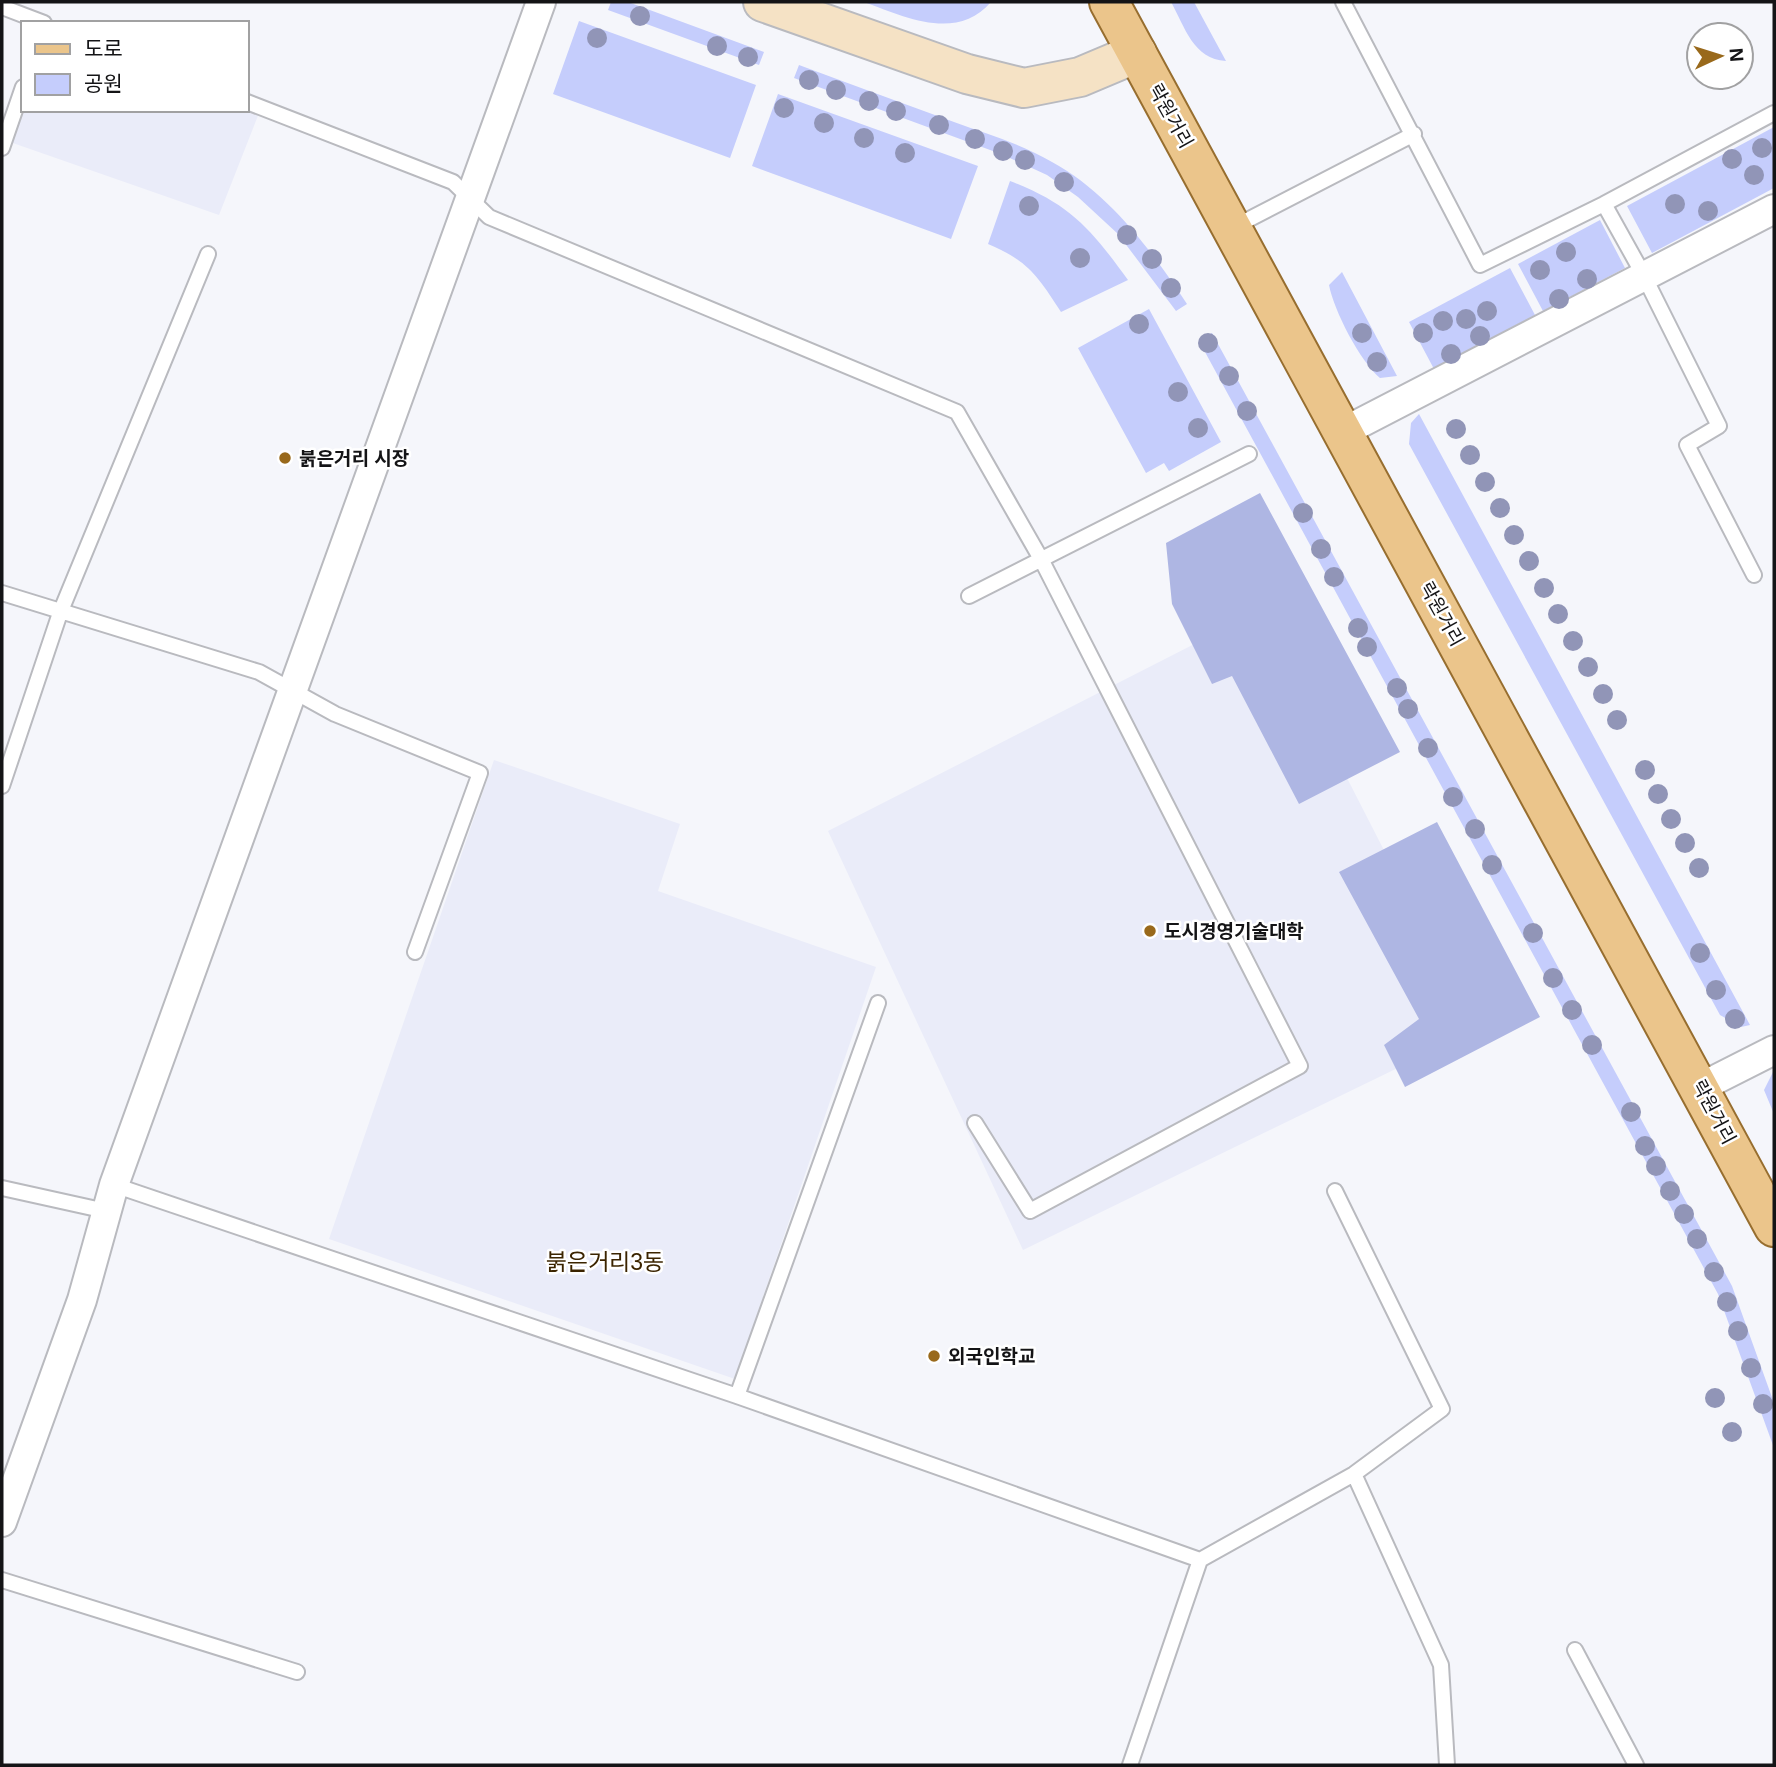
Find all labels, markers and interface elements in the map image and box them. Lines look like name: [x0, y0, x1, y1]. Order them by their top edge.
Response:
legend: [21, 21, 248, 112]
north arrow: [1685, 21, 1755, 91]
text: 도로: [84, 37, 123, 60]
text: N: [1726, 47, 1747, 62]
text: 공원: [84, 72, 123, 95]
street label: 락원거리: [1145, 80, 1197, 152]
place label: 붉은거리 시장: [299, 448, 409, 469]
marker: 붉은거리 시장: [277, 450, 293, 466]
street label: 락원거리: [1416, 578, 1468, 650]
place label: 도시경영기술대학: [1164, 921, 1304, 942]
marker: 도시경영기술대학: [1142, 923, 1158, 939]
street label: 락원거리: [1688, 1076, 1740, 1148]
district label: 붉은거리3동: [546, 1249, 664, 1275]
place label: 외국인학교: [948, 1346, 1035, 1367]
marker: 외국인학교: [926, 1348, 942, 1364]

